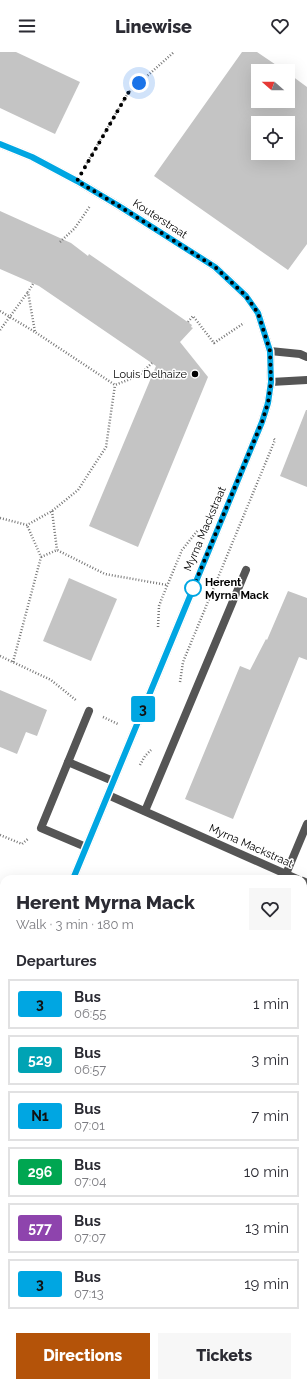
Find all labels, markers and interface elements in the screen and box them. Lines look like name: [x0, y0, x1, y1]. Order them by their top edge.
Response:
icon: menu: [16, 15, 38, 37]
icon: heart: [269, 15, 291, 37]
text: Linewise: [115, 16, 192, 37]
north arrow: [251, 64, 295, 108]
map controls: [251, 64, 295, 160]
your location: [129, 73, 149, 93]
button: locate: [251, 116, 295, 160]
street label: Kouterstraat: [130, 197, 190, 242]
place label: Louis Delhaize: [113, 368, 188, 381]
marker: Louis Delhaize: [190, 369, 200, 379]
street label: Myrna Mackstraat: [181, 484, 229, 573]
place label: Herent Myrna Mack: [205, 576, 269, 602]
marker: Herent Myrna Mack: [184, 579, 202, 597]
line badge: 3: [130, 696, 156, 722]
text: 3: [139, 701, 147, 717]
street label: Myrna Mackstraat: [207, 822, 295, 870]
button: heart: [249, 888, 291, 930]
text: Herent Myrna Mack: [16, 891, 195, 913]
text: Walk · 3 min · 180 m: [16, 917, 134, 932]
text: Departures: [16, 952, 97, 970]
text: Bus: [74, 988, 101, 1006]
text: 1 min: [253, 995, 289, 1013]
text: 3: [36, 996, 44, 1012]
text: 06:55: [74, 1006, 106, 1021]
text: Bus: [74, 1044, 101, 1062]
text: 3 min: [251, 1051, 289, 1069]
text: 529: [28, 1052, 52, 1068]
text: 06:57: [74, 1062, 106, 1077]
text: Bus: [74, 1100, 101, 1118]
text: 7 min: [251, 1107, 289, 1125]
text: N1: [31, 1108, 49, 1124]
text: 07:01: [74, 1118, 105, 1133]
text: Bus: [74, 1156, 101, 1174]
text: 10 min: [244, 1163, 289, 1181]
text: 296: [28, 1164, 52, 1180]
text: 07:04: [74, 1174, 106, 1189]
text: Bus: [74, 1212, 101, 1230]
text: 13 min: [245, 1219, 289, 1237]
text: 577: [28, 1220, 52, 1236]
text: 07:07: [74, 1230, 106, 1245]
text: Bus: [74, 1268, 101, 1286]
text: 19 min: [244, 1275, 289, 1293]
text: 3: [36, 1276, 44, 1292]
text: 07:13: [74, 1286, 104, 1301]
button: Directions: [16, 1333, 150, 1379]
button: Tickets: [158, 1333, 291, 1379]

